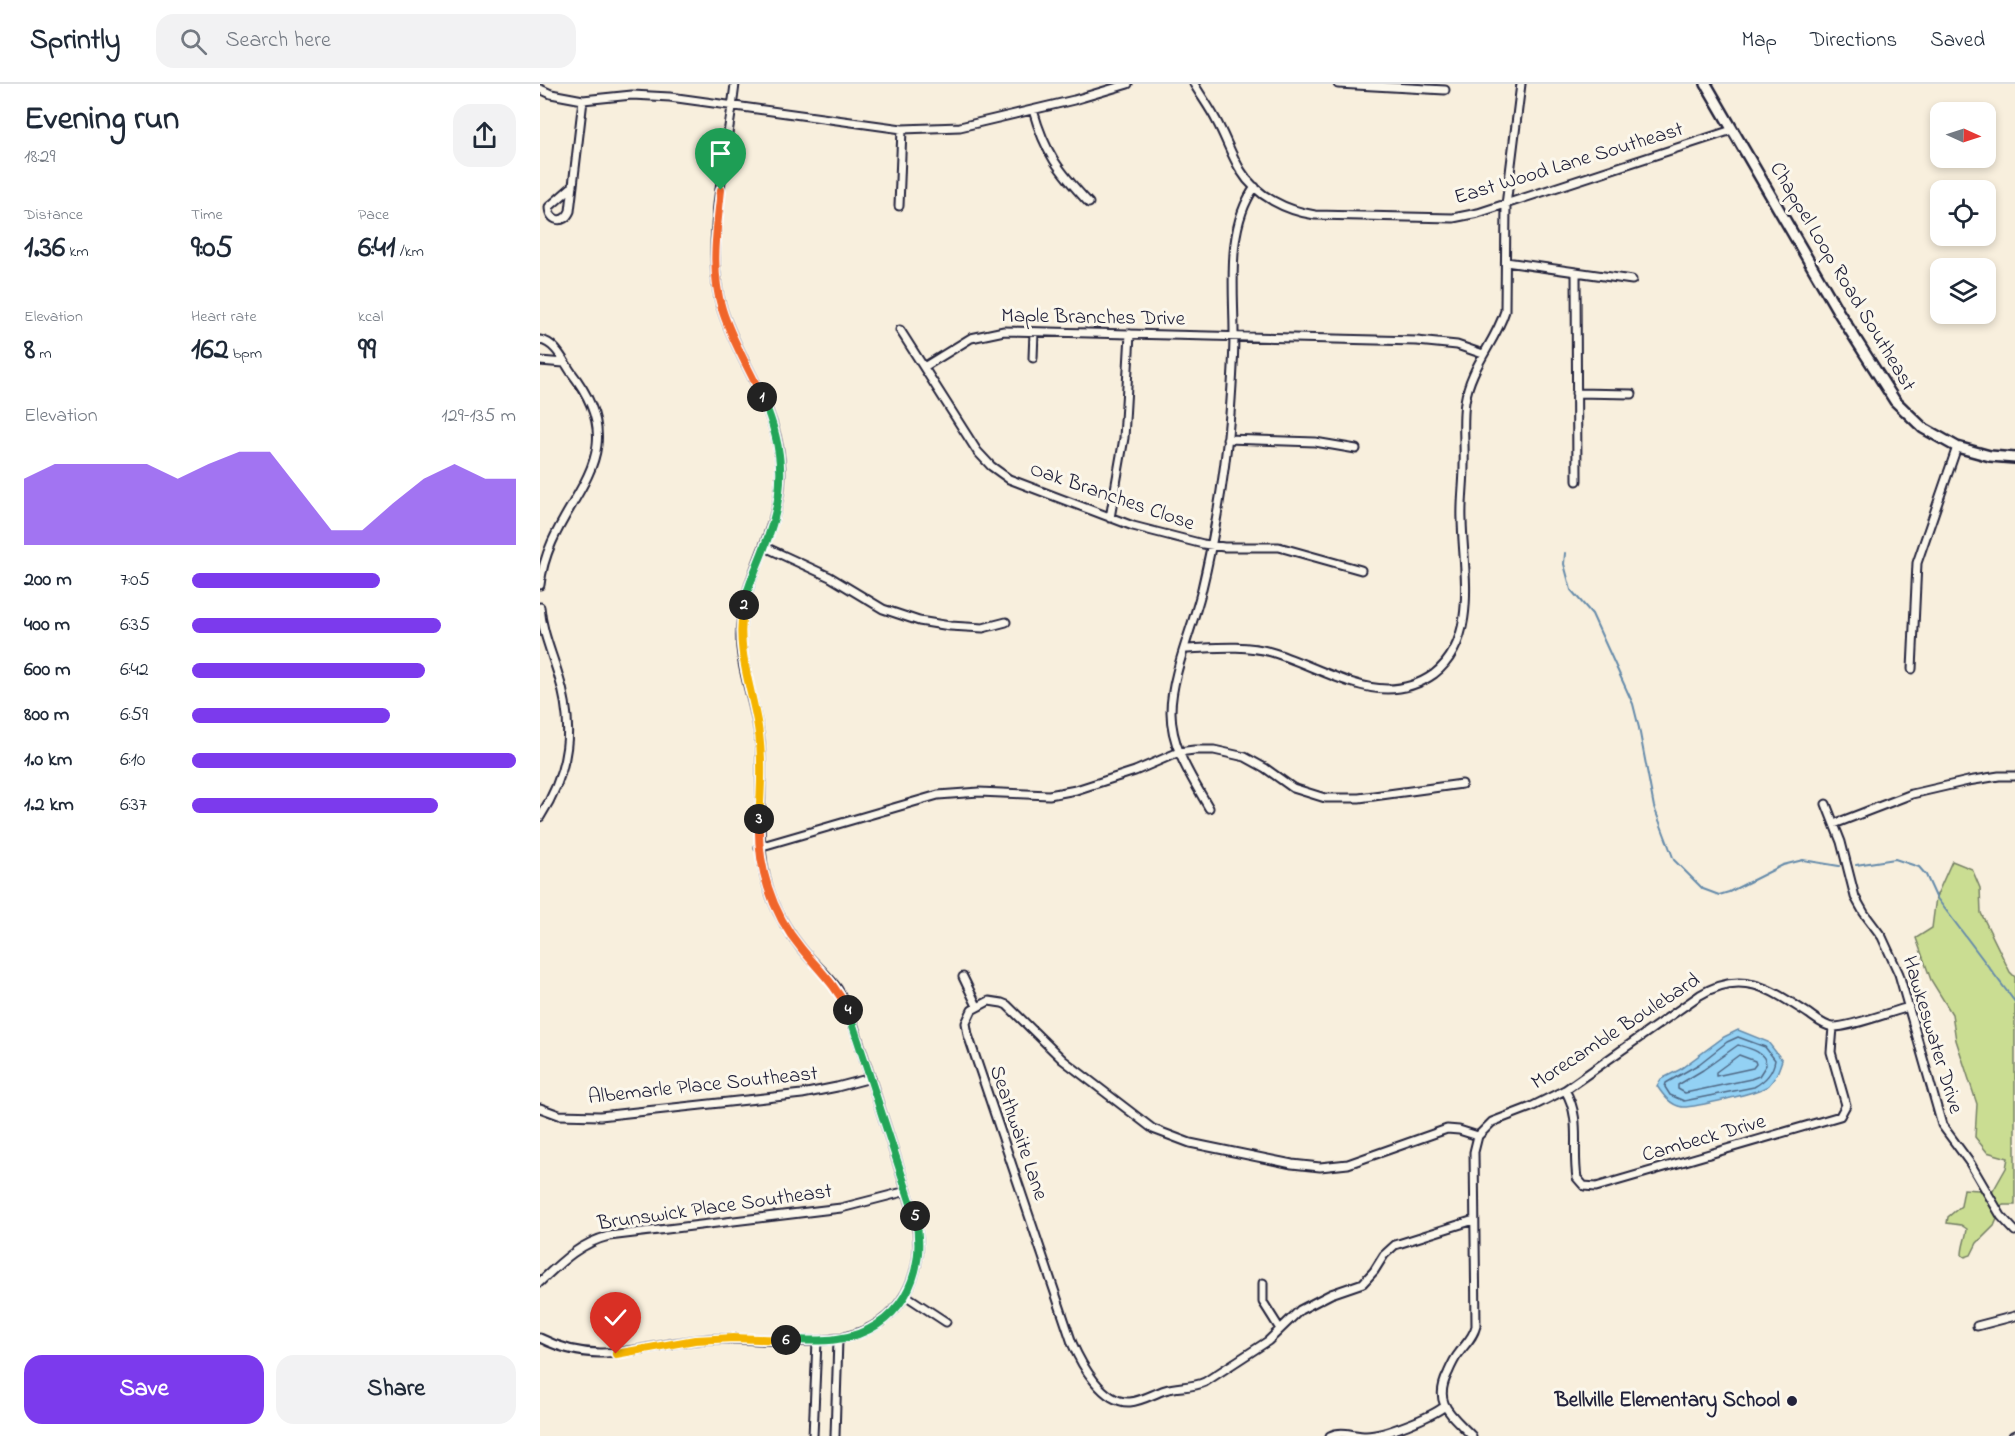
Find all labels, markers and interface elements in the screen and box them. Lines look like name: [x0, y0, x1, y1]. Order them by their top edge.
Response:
search box: [156, 14, 576, 68]
text: Sprintly: [30, 21, 120, 62]
icon: search: [177, 25, 210, 58]
text: Search here: [225, 25, 331, 57]
text: Map: [1741, 26, 1777, 56]
text: Directions: [1810, 26, 1897, 56]
text: Saved: [1930, 26, 1985, 56]
text: Evening run: [24, 96, 179, 144]
north arrow: [1930, 102, 1996, 168]
map controls: [1930, 102, 1996, 324]
button: share: [453, 104, 516, 167]
street label: East Wood Lane Southeast: [1451, 115, 1687, 213]
pin: [695, 128, 746, 190]
icon: arrive: [704, 137, 737, 170]
text: 18:29: [24, 143, 56, 172]
street label: Chappel Loop Road Southeast: [1761, 157, 1923, 397]
button: locate: [1930, 180, 1996, 246]
text: Distance: [24, 203, 83, 227]
text: Time: [191, 203, 223, 227]
text: Pace: [358, 203, 389, 227]
text: 1.36: [24, 227, 65, 271]
text: 9:05: [191, 227, 233, 271]
text: 6:41: [358, 227, 396, 271]
text: km: [65, 240, 89, 264]
text: /km: [396, 240, 424, 264]
button: layers: [1930, 258, 1996, 324]
street label: Maple Branches Drive: [1001, 301, 1186, 335]
text: Elevation: [24, 305, 83, 329]
text: Heart rate: [191, 305, 257, 329]
text: kcal: [358, 305, 383, 329]
text: 8: [24, 329, 35, 373]
text: 162: [191, 329, 229, 373]
text: 99: [358, 329, 376, 373]
text: m: [35, 342, 52, 366]
text: bpm: [229, 342, 262, 366]
pin: 1: [747, 382, 777, 412]
text: 1: [759, 385, 765, 409]
text: Elevation: [24, 402, 98, 431]
text: 129–135 m: [441, 402, 516, 431]
street label: Oak Branches Close: [1025, 455, 1199, 539]
text: 200 m: [24, 566, 72, 595]
text: 7:05: [120, 566, 150, 595]
pin: 2: [729, 590, 759, 620]
text: 2: [740, 593, 748, 617]
text: 400 m: [24, 611, 70, 640]
text: 6:35: [120, 611, 150, 640]
text: 600 m: [24, 656, 71, 685]
text: 6:42: [120, 656, 149, 685]
text: 800 m: [24, 701, 69, 730]
text: 6:59: [120, 701, 148, 730]
text: 1.0 km: [24, 746, 72, 775]
text: 6:10: [120, 746, 146, 775]
text: 1.2 km: [24, 791, 74, 820]
text: 6:37: [120, 791, 147, 820]
pin: 3: [744, 804, 774, 834]
text: 3: [756, 807, 762, 831]
street label: Hawkeswater Drive: [1894, 952, 1970, 1118]
street label: Morecamble Boulebard: [1526, 966, 1706, 1098]
pin: 4: [833, 995, 863, 1025]
text: 4: [845, 998, 851, 1022]
street label: Albemarle Place Southeast: [587, 1059, 819, 1113]
street label: Seathwaite Lane: [981, 1062, 1055, 1205]
street label: Cambeck Drive: [1639, 1107, 1770, 1171]
street label: Brunswick Place Southeast: [595, 1177, 834, 1239]
pin: 5: [900, 1201, 930, 1231]
text: 5: [910, 1204, 920, 1228]
pin: [590, 1292, 641, 1354]
icon: check: [599, 1301, 632, 1334]
pin: 6: [771, 1325, 801, 1355]
text: 6: [782, 1328, 790, 1352]
button: Save: [24, 1355, 264, 1424]
button: Share: [276, 1355, 516, 1424]
place label: Bellville Elementary School: [1554, 1386, 1780, 1418]
marker: Bellville Elementary School: [1785, 1394, 1799, 1408]

